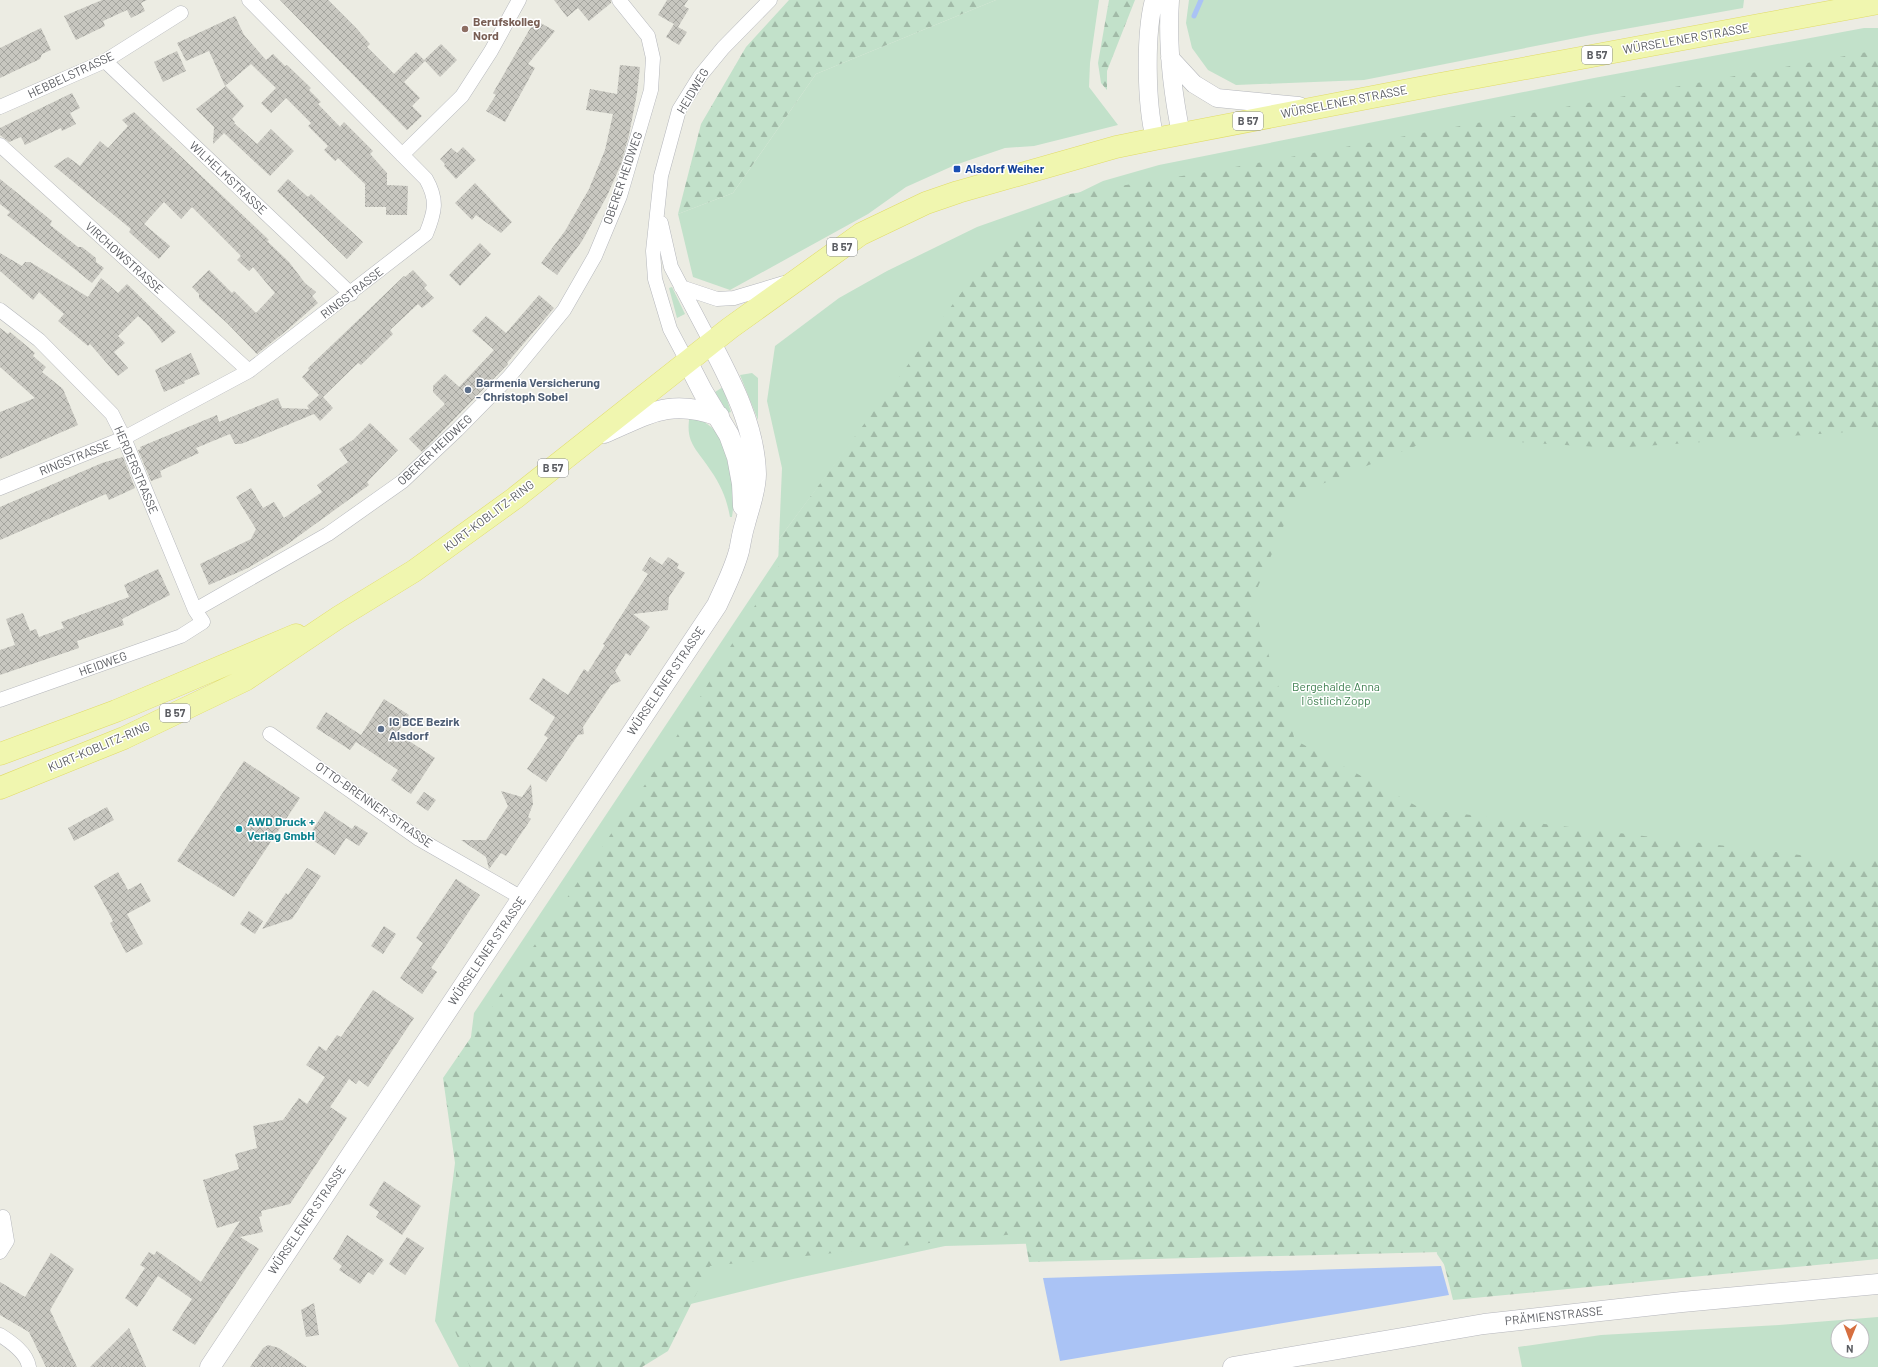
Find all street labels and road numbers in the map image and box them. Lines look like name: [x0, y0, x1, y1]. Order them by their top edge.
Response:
street label: WÜRSELENER STRASSE: [1621, 20, 1750, 56]
road number: B 57: [1582, 46, 1612, 64]
street label: HEBBELSTRASSE: [25, 48, 116, 100]
street label: HEIDWEG: [673, 65, 711, 116]
street label: WÜRSELENER STRASSE: [1279, 82, 1408, 120]
road number: B 57: [1233, 112, 1263, 130]
street label: OBERER HEIDWEG: [600, 130, 644, 226]
street label: WILHELMSTRASSE: [187, 138, 270, 217]
street label: VIRCHOWSTRASSE: [83, 219, 166, 296]
road number: B 57: [827, 238, 857, 256]
street label: RINGSTRASSE: [317, 263, 385, 321]
street label: OBERER HEIDWEG: [394, 411, 475, 487]
street label: HERDERSTRASSE: [112, 424, 162, 516]
street label: RINGSTRASSE: [37, 436, 112, 478]
road number: B 57: [538, 459, 568, 477]
street label: KURT-KOBLITZ-RING: [441, 477, 536, 554]
street label: WÜRSELENER STRASSE: [623, 623, 707, 738]
street label: HEIDWEG: [77, 648, 129, 678]
road number: B 57: [160, 704, 190, 722]
street label: KURT-KOBLITZ-RING: [46, 718, 152, 774]
street label: OTTO-BRENNER-STRASSE: [313, 758, 436, 850]
street label: WÜRSELENER STRASSE: [444, 893, 528, 1008]
street label: WÜRSELENER STRASSE: [264, 1162, 348, 1277]
street label: PRÄMIENSTRASSE: [1504, 1303, 1604, 1327]

